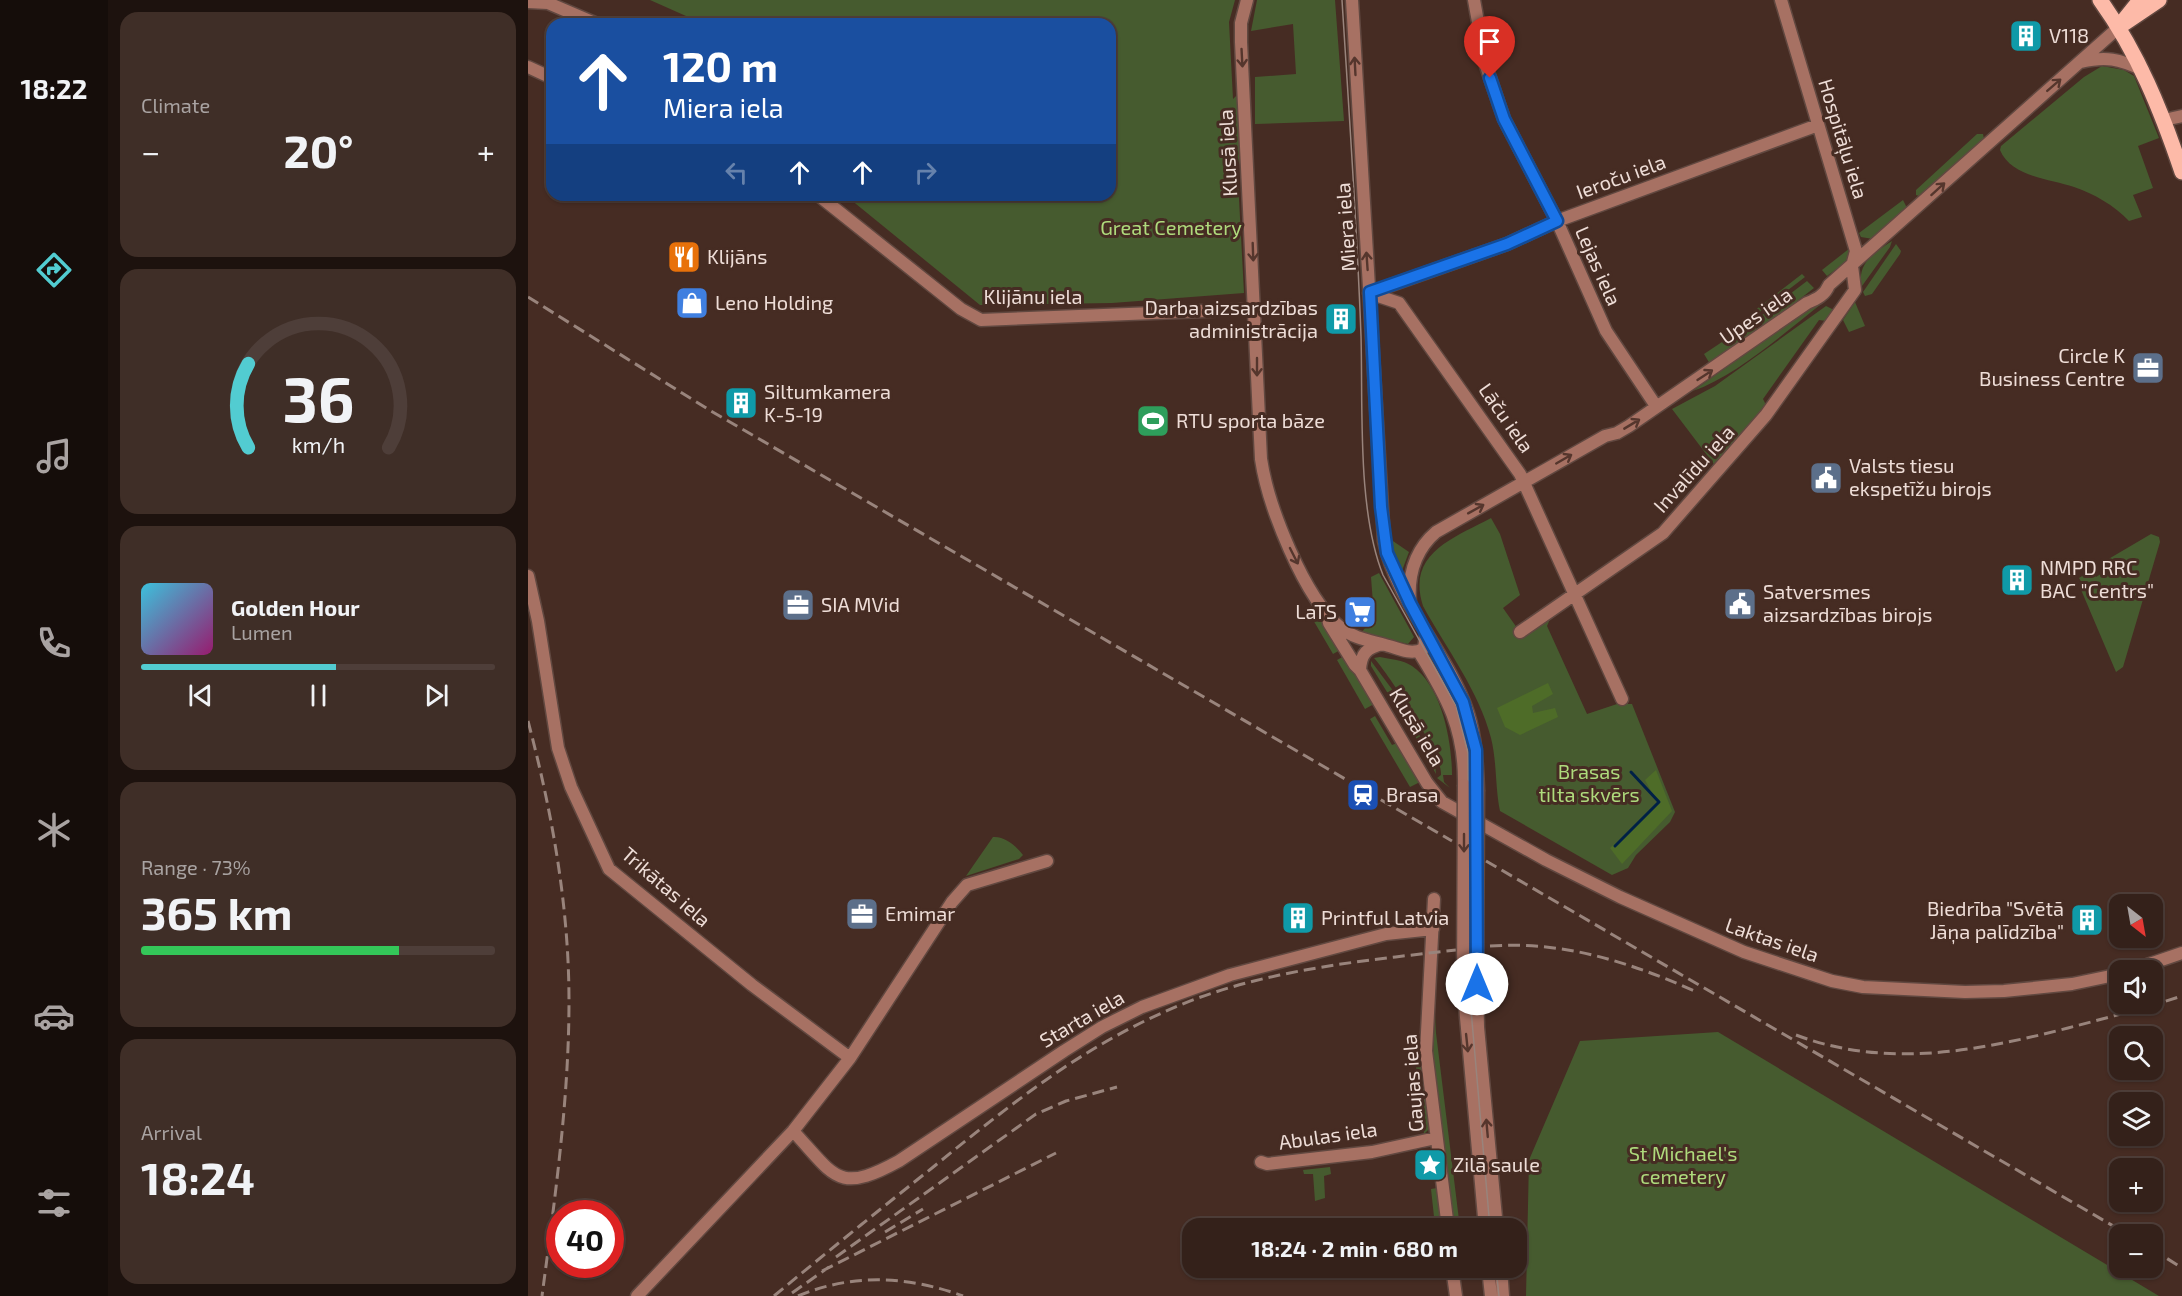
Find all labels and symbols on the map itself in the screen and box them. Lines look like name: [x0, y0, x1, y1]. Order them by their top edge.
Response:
pin: [1464, 16, 1515, 78]
building icon: V118: [2008, 18, 2044, 54]
place label: V118: [2049, 23, 2089, 47]
one-way arrow: [1237, 47, 1248, 67]
one-way arrow: [1350, 57, 1361, 77]
street label: Hospitāļu iela: [1812, 76, 1874, 202]
one-way arrow: [2046, 78, 2061, 92]
street label: Klusā iela: [1213, 109, 1241, 197]
street label: Ieroču iela: [1573, 149, 1669, 203]
street label: Miera iela: [1330, 182, 1360, 272]
one-way arrow: [1930, 183, 1945, 197]
park label: Great Cemetery: [1100, 215, 1242, 239]
street label: Lejas iela: [1571, 222, 1627, 309]
restaurant icon: Klijāns: [666, 239, 702, 275]
one-way arrow: [1247, 242, 1258, 262]
place label: Klijāns: [707, 244, 767, 268]
one-way arrow: [1362, 252, 1373, 271]
street label: Upes iela: [1715, 282, 1796, 349]
street label: Klijānu iela: [984, 284, 1082, 308]
shop icon: Leno Holding: [674, 285, 710, 321]
place label: Leno Holding: [715, 290, 833, 314]
place label: Darba aizsardzības administrācija: [1145, 295, 1318, 342]
building icon: Darba aizsardzības administrācija: [1323, 301, 1359, 337]
place label: Circle K Business Centre: [1979, 343, 2125, 390]
office icon: Circle K Business Centre: [2130, 350, 2166, 386]
one-way arrow: [1251, 357, 1263, 377]
one-way arrow: [1696, 368, 1713, 380]
street label: Lāču iela: [1474, 378, 1539, 457]
place label: Siltumkamera K-5-19: [764, 379, 891, 426]
building icon: Siltumkamera K-5-19: [723, 385, 759, 421]
sports icon: RTU sporta bāze: [1135, 403, 1171, 439]
place label: RTU sporta bāze: [1176, 408, 1325, 432]
one-way arrow: [1623, 418, 1640, 430]
street label: Invalīdu iela: [1648, 420, 1739, 517]
one-way arrow: [1555, 453, 1572, 465]
place label: Valsts tiesu ekspetīžu birojs: [1849, 453, 1992, 500]
public building icon: Valsts tiesu ekspetīžu birojs: [1808, 460, 1844, 496]
one-way arrow: [1466, 503, 1484, 514]
one-way arrow: [1288, 547, 1300, 564]
place label: NMPD RRC BAC "Centrs": [2040, 555, 2154, 602]
building icon: NMPD RRC BAC "Centrs": [1999, 562, 2035, 598]
place label: Satversmes aizsardzības birojs: [1763, 579, 1932, 626]
public building icon: Satversmes aizsardzības birojs: [1722, 586, 1758, 622]
office icon: SIA MVid: [780, 587, 816, 623]
place label: SIA MVid: [821, 592, 900, 616]
supermarket icon: LaTS: [1342, 594, 1378, 630]
place label: LaTS: [1295, 599, 1337, 623]
street label: Klusā iela: [1385, 683, 1451, 770]
park label: Brasas tilta skvērs: [1538, 759, 1640, 806]
station icon: Brasa: [1345, 777, 1381, 813]
place label: Brasa: [1386, 782, 1439, 806]
one-way arrow: [1458, 833, 1470, 853]
street label: Trikātas iela: [617, 841, 716, 931]
north arrow: [2109, 894, 2163, 948]
office icon: Emimar: [844, 896, 880, 932]
place label: Biedrība "Svētā Jāņa palīdzība": [1927, 896, 2064, 945]
building icon: Printful Latvia: [1280, 900, 1316, 936]
place label: Emimar: [885, 901, 955, 925]
building icon: Biedrība "Svētā Jāņa palīdzība": [2069, 902, 2105, 938]
place label: Printful Latvia: [1321, 905, 1449, 929]
street label: Laktas iela: [1722, 912, 1822, 966]
position arrow: [1445, 952, 1509, 1016]
street label: Starta iela: [1035, 984, 1128, 1052]
one-way arrow: [1462, 1032, 1473, 1052]
street label: Gaujas iela: [1397, 1033, 1427, 1133]
street label: Abulas iela: [1277, 1116, 1379, 1154]
one-way arrow: [1481, 1119, 1492, 1139]
park label: St Michael's cemetery: [1629, 1141, 1737, 1188]
place icon: Zilā saule: [1412, 1147, 1448, 1183]
place label: Zilā saule: [1453, 1152, 1540, 1176]
speed limit sign: 40: [546, 1200, 624, 1278]

